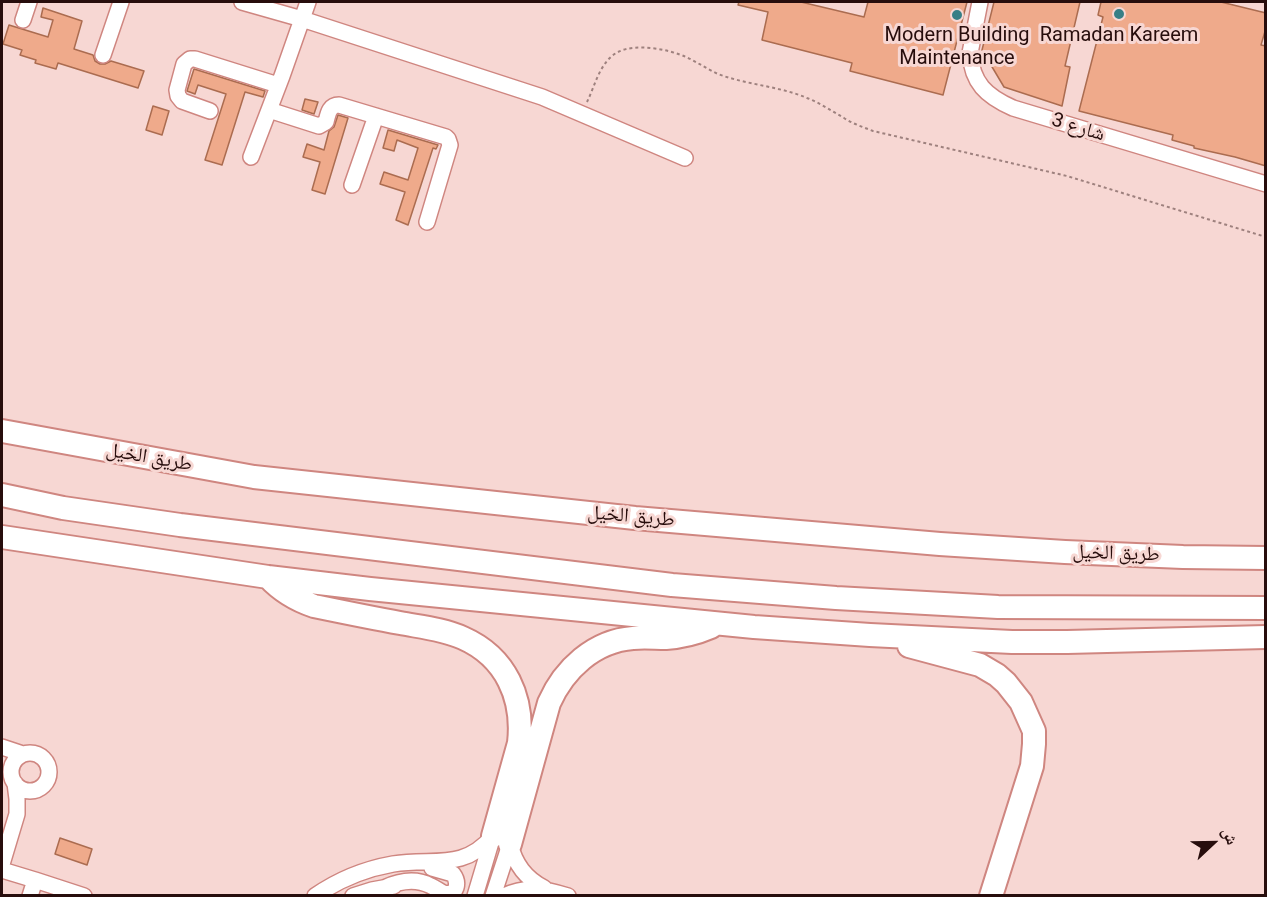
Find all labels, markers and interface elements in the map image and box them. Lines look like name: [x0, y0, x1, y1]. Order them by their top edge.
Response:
marker: Ramadan Kareem: [1112, 7, 1126, 21]
marker: Modern Building Maintenance: [950, 8, 964, 22]
place label: Modern Building Maintenance: [884, 24, 1030, 71]
place label: Ramadan Kareem: [1040, 24, 1198, 48]
street label: شارع 3: [1049, 109, 1107, 147]
street label: طريق الخيل: [104, 439, 194, 477]
street label: طريق الخيل: [586, 501, 676, 533]
street label: طريق الخيل: [1072, 540, 1160, 568]
north arrow: [1183, 813, 1243, 873]
text: ش: [1218, 825, 1242, 847]

